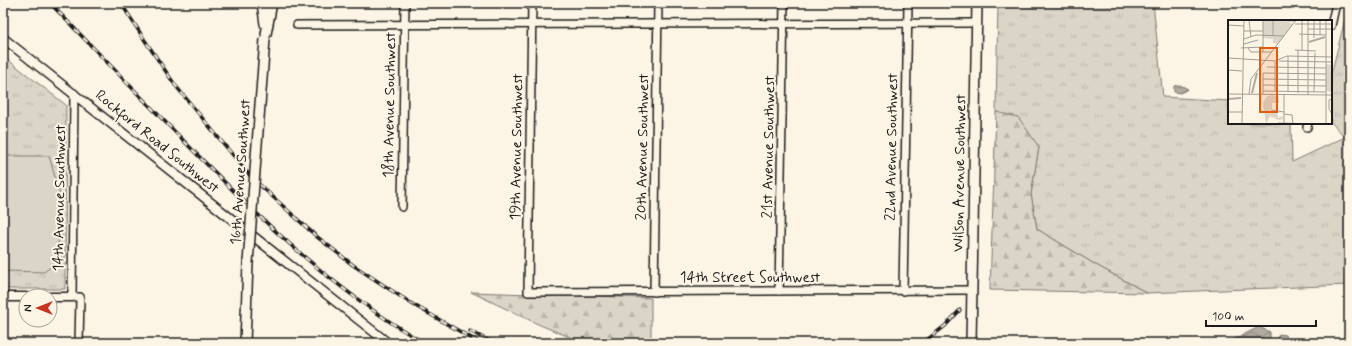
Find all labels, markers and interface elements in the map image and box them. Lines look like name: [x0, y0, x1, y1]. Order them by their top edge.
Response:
inset map: [1228, 20, 1332, 124]
street label: 18th Avenue Southwest: [379, 31, 401, 178]
street label: 22nd Avenue Southwest: [881, 72, 903, 221]
street label: 19th Avenue Southwest: [506, 73, 528, 221]
street label: 20th Avenue Southwest: [632, 73, 654, 221]
street label: 21st Avenue Southwest: [758, 75, 780, 219]
street label: Rockford Road Southwest: [90, 86, 224, 200]
street label: Wilson Avenue Southwest: [949, 93, 971, 252]
street label: 16th Avenue Southwest: [226, 98, 256, 246]
street label: 14th Avenue Southwest: [49, 124, 71, 272]
street label: 14th Street Southwest: [680, 268, 821, 288]
north arrow: [18, 288, 58, 328]
scale bar: [1206, 302, 1316, 328]
text: N: [22, 304, 36, 312]
text: 100 m: [1212, 309, 1244, 325]

